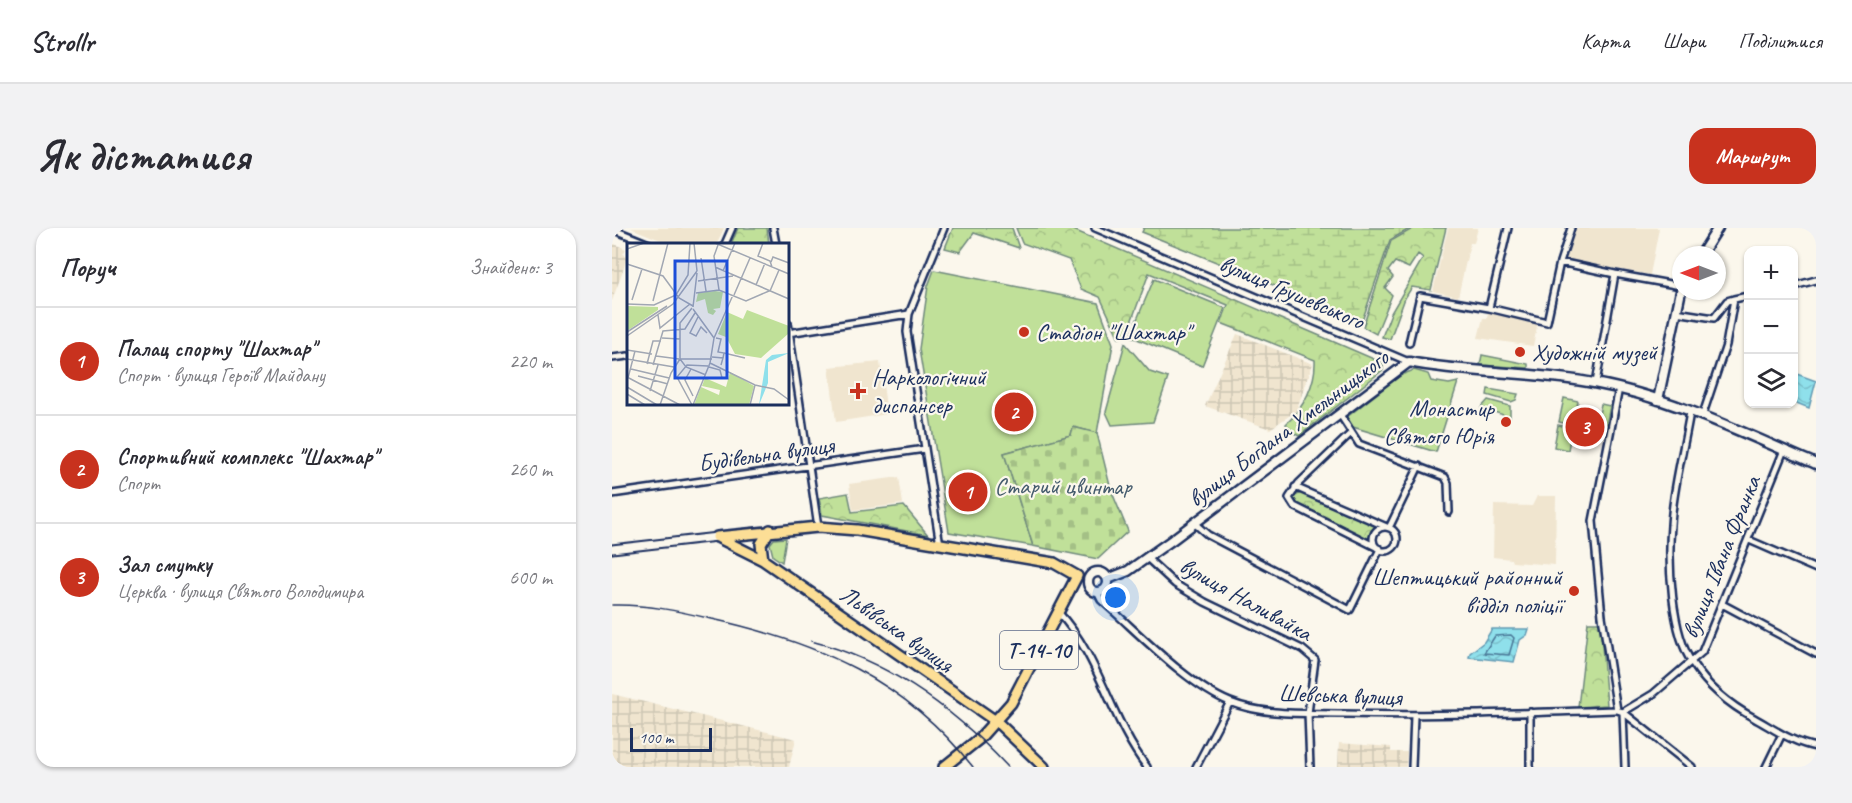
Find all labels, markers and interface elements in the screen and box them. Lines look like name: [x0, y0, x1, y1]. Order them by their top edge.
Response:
text: Strollr: [30, 24, 94, 59]
text: Карта: [1581, 28, 1629, 54]
text: Шари: [1662, 28, 1706, 54]
text: Поділитися: [1739, 28, 1822, 54]
button: Маршрут: [1689, 128, 1816, 184]
text: Як дістатися: [36, 130, 250, 183]
inset map: [627, 243, 789, 405]
north arrow: [1672, 246, 1726, 300]
map controls: [1744, 246, 1798, 408]
button: +: [1744, 246, 1798, 300]
street label: вулиця Грушевського: [1215, 248, 1370, 337]
text: Поруч: [60, 251, 116, 284]
text: Знайдено: 3: [470, 255, 552, 280]
button: −: [1744, 300, 1798, 354]
place label: Стадіон "Шахтар": [1036, 317, 1195, 347]
marker: Стадіон "Шахтар": [1017, 325, 1031, 339]
text: Палац спорту "Шахтар": [117, 335, 316, 363]
place label: Художній музей: [1532, 337, 1659, 367]
street label: вулиця Богдана Хмельницького: [1182, 342, 1396, 513]
marker: Художній музей: [1513, 345, 1527, 359]
text: 1: [75, 349, 84, 374]
text: 220 m: [509, 349, 552, 374]
button: layers: [1744, 354, 1798, 408]
place label: Наркологічний диспансер: [872, 362, 988, 420]
text: Спорт · вулиця Героїв Майдану: [117, 363, 325, 388]
marker: Наркологічний диспансер: [849, 382, 867, 400]
pin: 2: [994, 390, 1034, 435]
place label: Монастир Святого Юрія: [1384, 393, 1495, 451]
pin: 3: [1566, 404, 1604, 450]
marker: Монастир Святого Юрія: [1499, 415, 1513, 429]
street label: Будівельна вулиця: [696, 429, 837, 478]
text: Спортивний комплекс "Шахтар": [117, 443, 378, 471]
text: 2: [75, 457, 84, 482]
text: 260 m: [509, 457, 552, 482]
pin: 1: [948, 470, 988, 514]
street label: вулиця Івана Франка: [1675, 470, 1768, 643]
text: Спорт: [117, 471, 160, 496]
park label: Старий цвинтар: [994, 471, 1133, 501]
street label: вулиця Наливайка: [1175, 550, 1319, 648]
text: Зал смутку: [117, 551, 212, 579]
place label: Шептицький районний відділ поліції: [1372, 562, 1567, 620]
text: 3: [75, 565, 84, 590]
text: 600 m: [509, 565, 552, 590]
text: Церква · вулиця Святого Володимира: [117, 579, 363, 604]
street label: Львівська вулиця: [834, 579, 961, 680]
your location: [1101, 583, 1130, 612]
marker: Шептицький районний відділ поліції: [1567, 584, 1581, 598]
road number: Т-14-10: [1000, 631, 1078, 669]
street label: Шевська вулиця: [1278, 678, 1403, 712]
scale bar: [630, 725, 712, 752]
text: 100 m: [639, 728, 673, 748]

